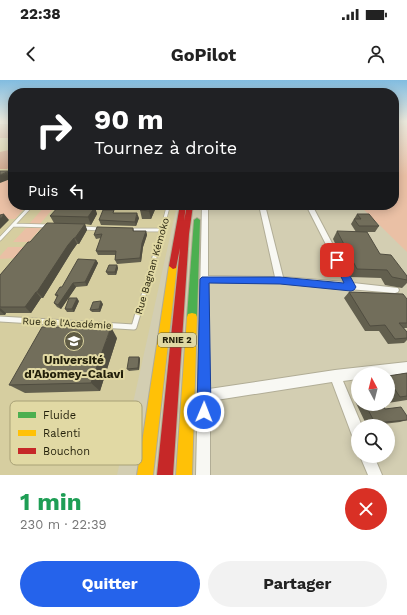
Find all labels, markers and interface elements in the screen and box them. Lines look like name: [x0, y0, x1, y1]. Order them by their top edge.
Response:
text: 22:38: [20, 5, 61, 23]
icon: back: [20, 43, 42, 65]
icon: person: [365, 43, 387, 65]
text: GoPilot: [171, 44, 236, 65]
text: 90 m: [94, 103, 164, 136]
icon: right: [28, 104, 80, 156]
text: Tournez à droite: [94, 137, 237, 158]
icon: left: [66, 180, 88, 202]
text: Puis: [28, 182, 58, 200]
street label: Rue Bagnan Kémoko: [133, 217, 171, 315]
pin: [320, 243, 354, 277]
icon: arrive: [326, 249, 348, 271]
street label: Rue de l'Académie: [22, 315, 112, 331]
school or university icon: Université d'Abomey-Calavi: [63, 330, 85, 352]
road number: RNIE 2: [158, 333, 196, 347]
place label: Université d'Abomey-Calavi: [24, 353, 124, 381]
north arrow: [351, 367, 395, 411]
map controls: [351, 367, 395, 463]
position arrow: [183, 391, 225, 433]
legend: [10, 401, 142, 465]
text: Fluide: [43, 409, 76, 422]
button: search: [351, 419, 395, 463]
text: Ralenti: [43, 427, 81, 440]
text: Bouchon: [43, 445, 90, 458]
text: 1 min: [20, 488, 82, 516]
button: close: [345, 488, 387, 530]
text: 230 m · 22:39: [20, 517, 106, 532]
button: Quitter: [20, 561, 200, 607]
button: Partager: [208, 561, 387, 607]

